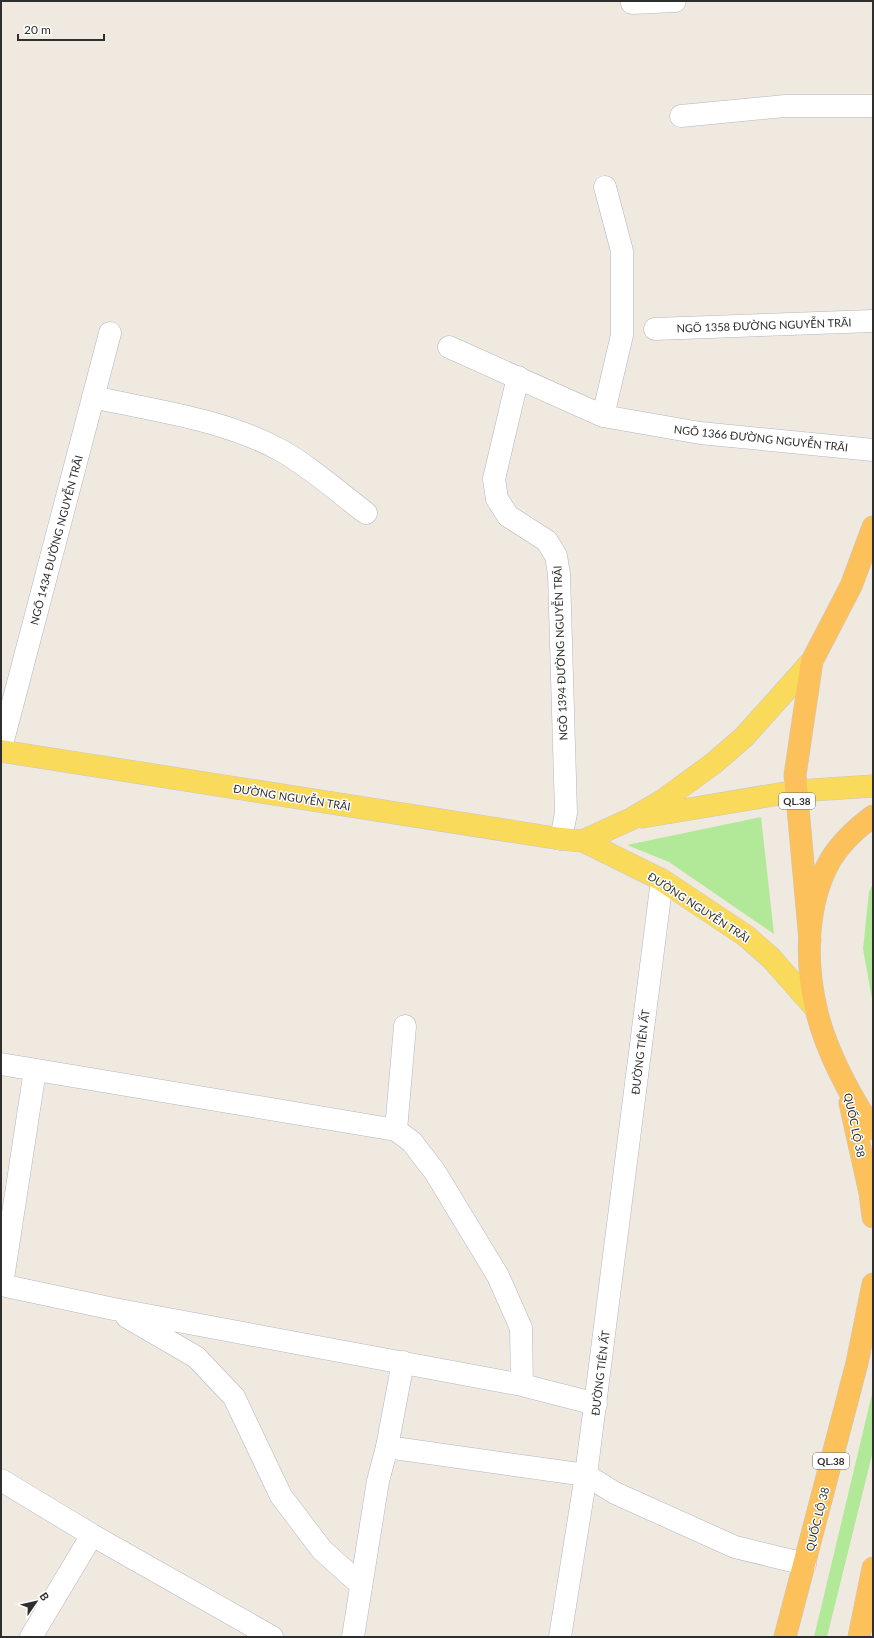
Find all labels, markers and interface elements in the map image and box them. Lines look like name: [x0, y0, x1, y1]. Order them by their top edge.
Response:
scale bar: [18, 16, 104, 42]
text: 20 m: [24, 22, 51, 37]
street label: NGÕ 1358 ĐƯỜNG NGUYỄN TRÃI: [676, 314, 852, 335]
street label: NGÕ 1366 ĐƯỜNG NGUYỄN TRÃI: [673, 421, 849, 454]
street label: NGÕ 1434 ĐƯỜNG NGUYỄN TRÃI: [26, 453, 85, 626]
street label: NGÕ 1394 ĐƯỜNG NGUYỄN TRÃI: [549, 565, 570, 741]
street label: ĐƯỜNG NGUYỄN TRÃI: [232, 780, 352, 813]
road number: QL.38: [779, 793, 815, 809]
street label: ĐƯỜNG NGUYỄN TRÃI: [646, 868, 753, 945]
street label: ĐƯỜNG TIÊN ẤT: [627, 1008, 652, 1095]
street label: QUỐC LỘ 38: [842, 1091, 869, 1158]
street label: ĐƯỜNG TIÊN ẤT: [587, 1329, 612, 1416]
road number: QL.38: [813, 1453, 849, 1469]
street label: QUỐC LỘ 38: [802, 1485, 831, 1552]
north arrow: [16, 1582, 56, 1622]
text: B: [37, 1589, 52, 1603]

